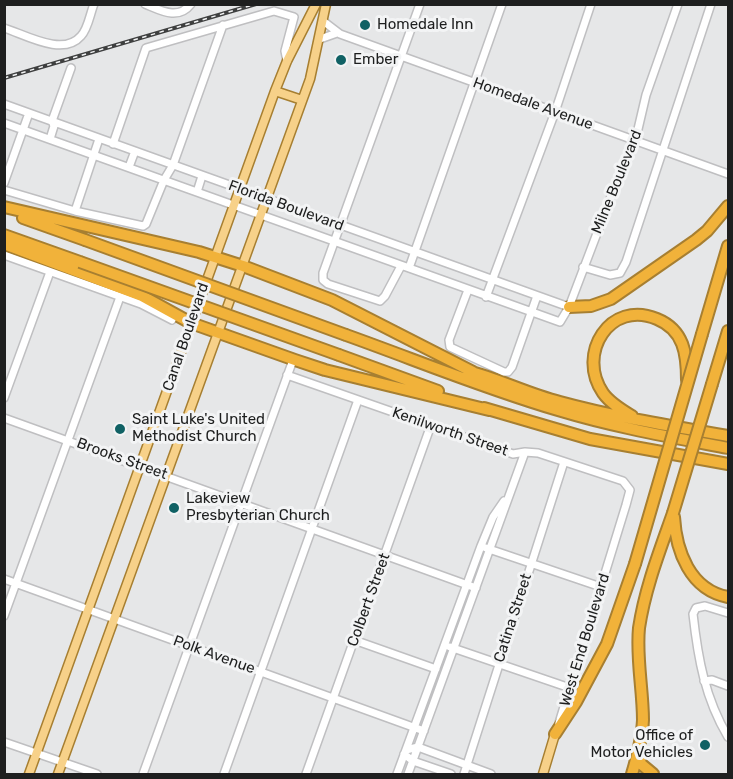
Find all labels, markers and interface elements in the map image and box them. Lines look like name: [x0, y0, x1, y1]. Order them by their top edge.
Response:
place label: Homedale Inn: [377, 16, 473, 34]
marker: Homedale Inn: [358, 18, 372, 32]
place label: Ember: [353, 51, 398, 69]
marker: Ember: [334, 53, 348, 67]
street label: Homedale Avenue: [470, 74, 596, 134]
street label: Milne Boulevard: [588, 127, 646, 237]
street label: Florida Boulevard: [226, 177, 346, 235]
street label: Canal Boulevard: [159, 281, 213, 393]
street label: Kenilworth Street: [390, 404, 510, 460]
place label: Saint Luke's United Methodist Church: [132, 411, 265, 446]
marker: Saint Luke's United Methodist Church: [113, 422, 127, 436]
street label: Brooks Street: [74, 434, 170, 484]
place label: Lakeview Presbyterian Church: [186, 490, 330, 525]
marker: Lakeview Presbyterian Church: [167, 501, 181, 515]
street label: Colbert Street: [344, 551, 394, 649]
street label: Catina Street: [490, 571, 536, 665]
street label: West End Boulevard: [556, 571, 614, 709]
street label: Polk Avenue: [171, 632, 257, 678]
place label: Office of Motor Vehicles: [591, 727, 693, 762]
marker: Office of Motor Vehicles: [698, 738, 712, 752]

